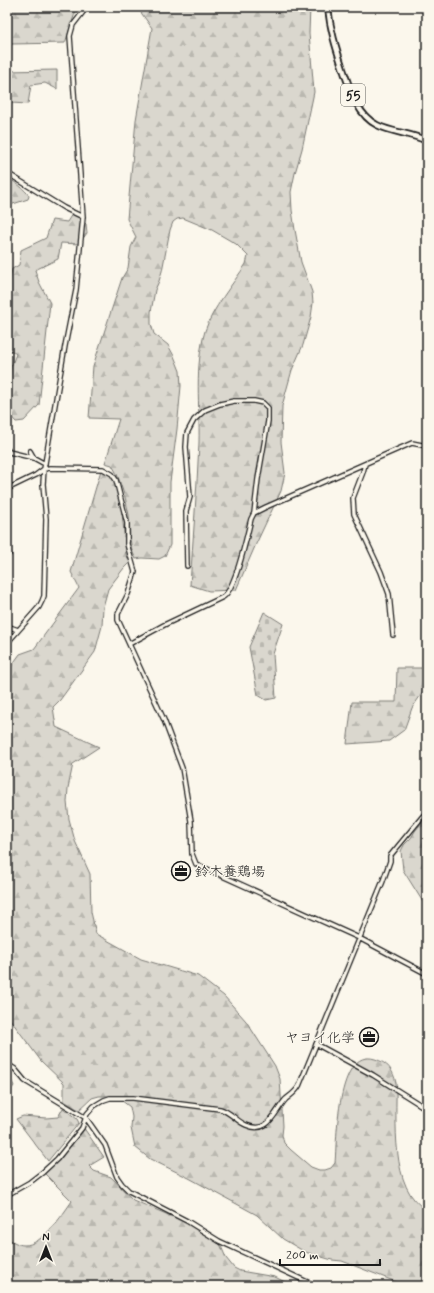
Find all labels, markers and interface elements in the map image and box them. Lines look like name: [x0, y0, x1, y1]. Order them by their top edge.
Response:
road number: 55: [341, 84, 365, 106]
office icon: 鈴木養鶏場: [170, 860, 192, 882]
place label: 鈴木養鶏場: [195, 863, 265, 881]
office icon: ヤヨイ化学: [358, 1026, 380, 1048]
place label: ヤヨイ化学: [285, 1029, 355, 1047]
north arrow: [26, 1227, 66, 1267]
text: N: [42, 1231, 50, 1245]
scale bar: [280, 1241, 380, 1267]
text: 200 m: [286, 1248, 319, 1264]

